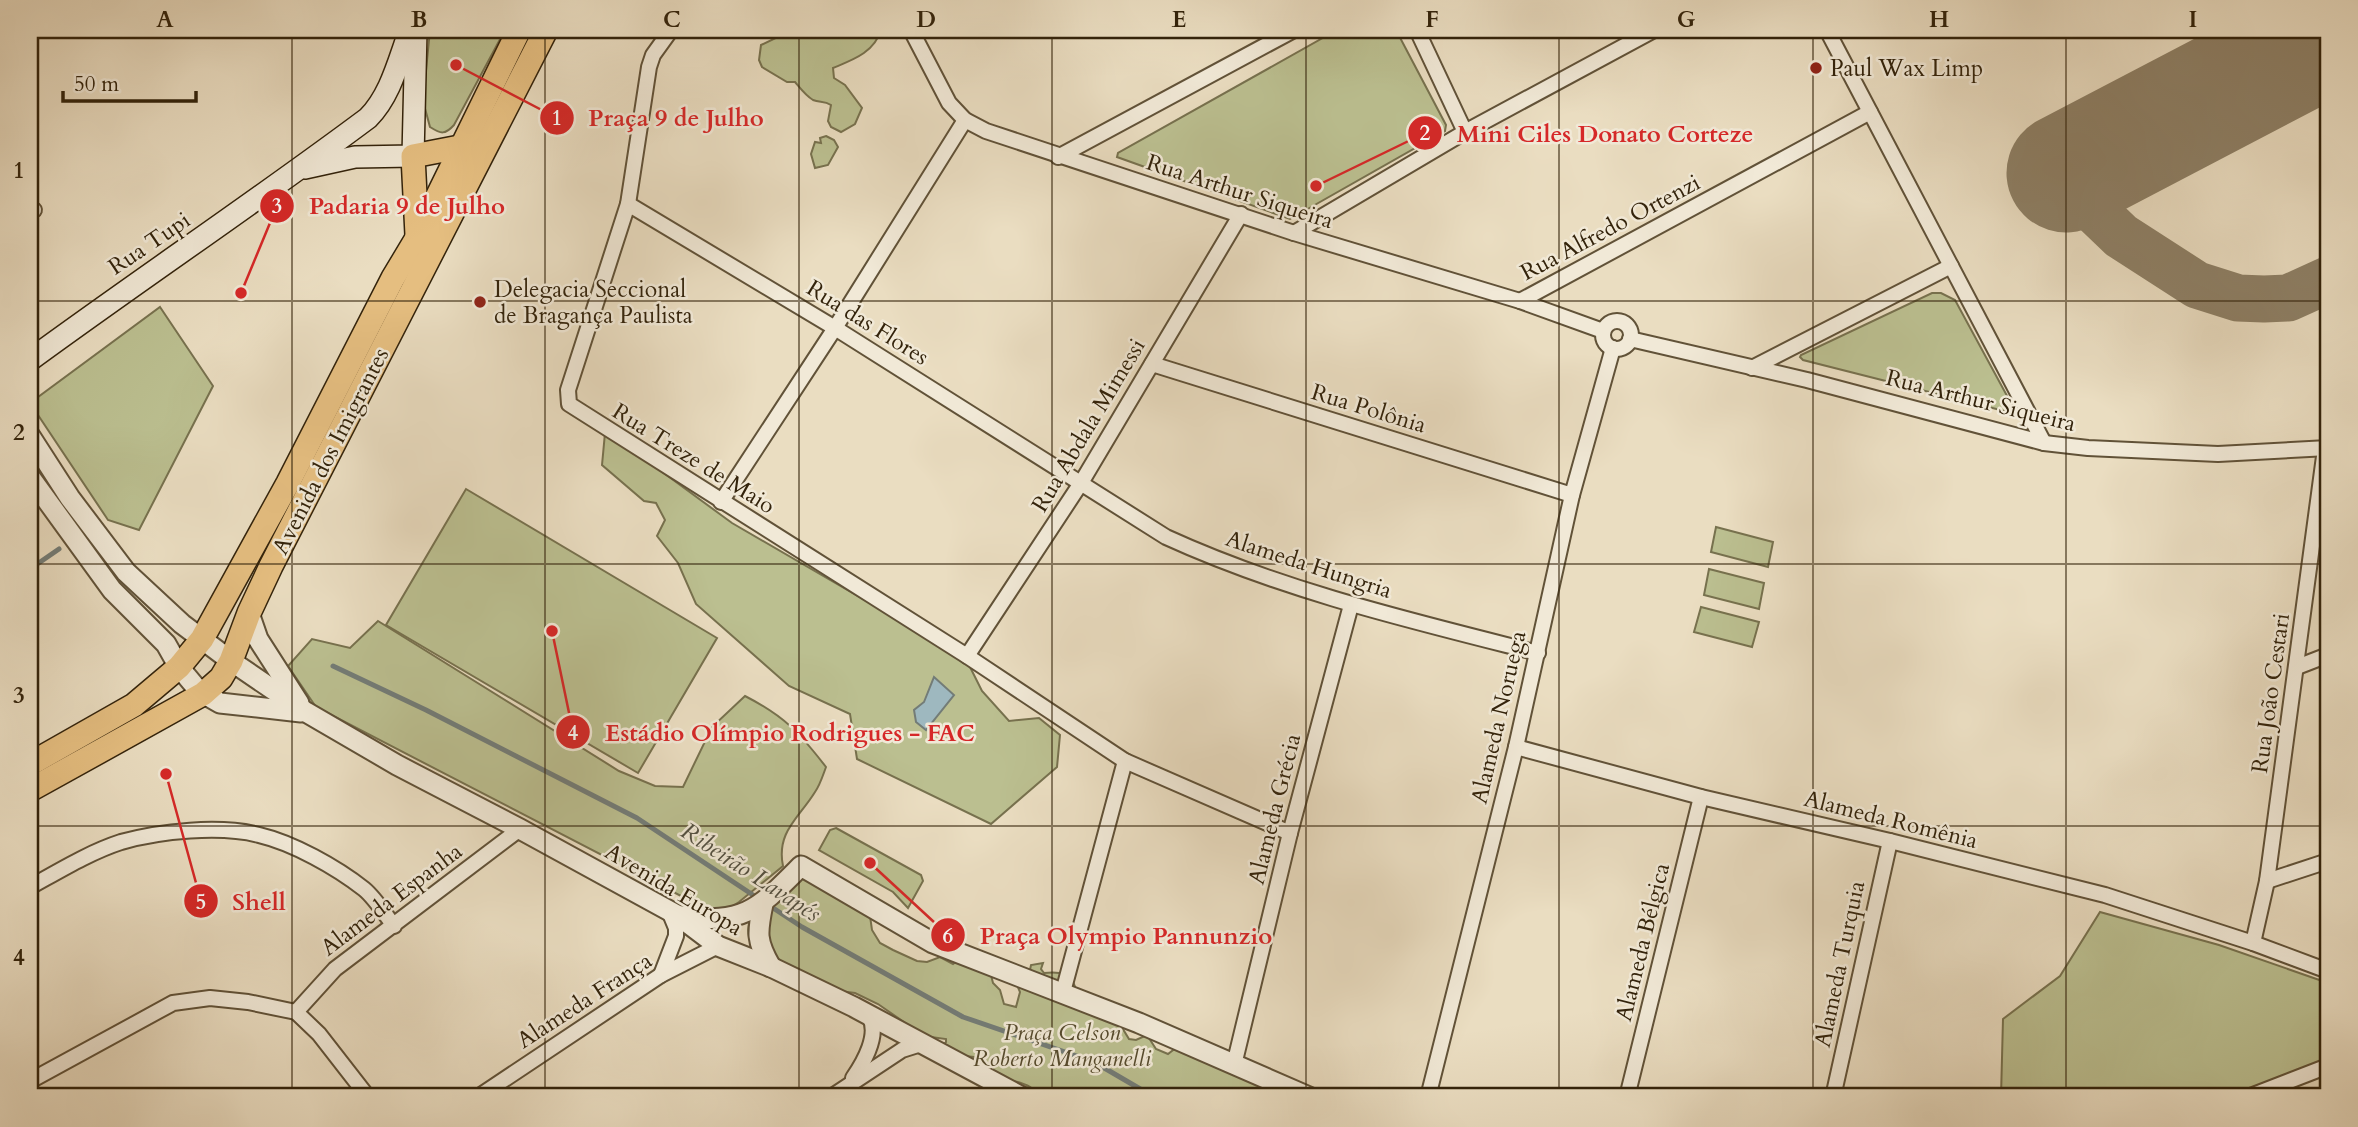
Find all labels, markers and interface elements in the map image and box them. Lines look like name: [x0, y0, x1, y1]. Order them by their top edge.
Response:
text: A: [156, 4, 174, 35]
text: B: [411, 4, 427, 35]
text: C: [663, 4, 681, 35]
text: D: [916, 4, 936, 35]
text: E: [1172, 4, 1186, 35]
text: F: [1425, 4, 1439, 35]
text: G: [1677, 4, 1696, 35]
text: H: [1929, 4, 1949, 35]
text: I: [2189, 4, 2197, 35]
place label: Paul Wax Limp: [1830, 53, 1983, 84]
scale bar: [63, 60, 196, 104]
marker: Paul Wax Limp: [1808, 60, 1824, 76]
text: 50 m: [74, 70, 119, 99]
callout: Praça 9 de Julho: [540, 95, 778, 140]
text: Praça 9 de Julho: [588, 102, 764, 135]
text: 1: [552, 104, 562, 133]
callout: Mini Ciles Donato Corteze: [1408, 111, 1767, 156]
text: Mini Ciles Donato Corteze: [1457, 118, 1753, 151]
text: 2: [1420, 119, 1431, 148]
street label: Rua Arthur Siqueira: [1142, 147, 1337, 236]
text: 1: [13, 155, 25, 186]
street label: Rua Alfredo Ortenzi: [1515, 167, 1706, 288]
callout: Padaria 9 de Julho: [260, 183, 518, 228]
text: Padaria 9 de Julho: [309, 190, 505, 223]
text: 3: [272, 192, 282, 221]
street label: Rua Tupi: [102, 205, 196, 282]
street label: Rua das Flores: [801, 273, 935, 372]
place label: Delegacia Seccional de Bragança Paulista: [494, 274, 693, 331]
marker: Delegacia Seccional de Bragança Paulista: [472, 294, 488, 310]
street label: Rua Abdala Mimessi: [1024, 333, 1153, 518]
street label: Avenida dos Imigrantes: [265, 342, 396, 560]
street label: Rua Arthur Siqueira: [1883, 362, 2079, 439]
street label: Rua Polônia: [1308, 376, 1430, 441]
street label: Rua Treze de Maio: [606, 396, 781, 521]
text: 2: [13, 417, 25, 448]
street label: Alameda Hungria: [1222, 523, 1396, 606]
street label: Rua João Cestari: [2244, 611, 2297, 775]
street label: Alameda Noruega: [1464, 627, 1533, 807]
text: 3: [13, 680, 25, 711]
callout: Estádio Olímpio Rodrigues - FAC: [556, 710, 989, 755]
text: Estádio Olímpio Rodrigues - FAC: [605, 717, 975, 750]
text: 4: [568, 719, 579, 748]
street label: Alameda Grécia: [1241, 730, 1308, 888]
street label: Alameda Romênia: [1801, 783, 1981, 856]
water label: Ribeirão Lavapés: [674, 815, 827, 930]
street label: Alameda Espanha: [314, 836, 469, 963]
street label: Avenida Europa: [599, 836, 749, 943]
street label: Alameda Bélgica: [1608, 860, 1677, 1025]
street label: Alameda Turquia: [1807, 878, 1872, 1050]
callout: Shell: [183, 879, 300, 924]
text: Shell: [232, 886, 286, 919]
text: 5: [196, 888, 206, 917]
callout: Praça Olympio Pannunzio: [931, 913, 1286, 958]
text: Praça Olympio Pannunzio: [980, 920, 1272, 953]
text: 6: [943, 922, 954, 951]
text: 4: [13, 942, 25, 973]
street label: Alameda França: [511, 945, 658, 1056]
park label: Praça Celson Roberto Manganelli: [973, 1017, 1152, 1074]

